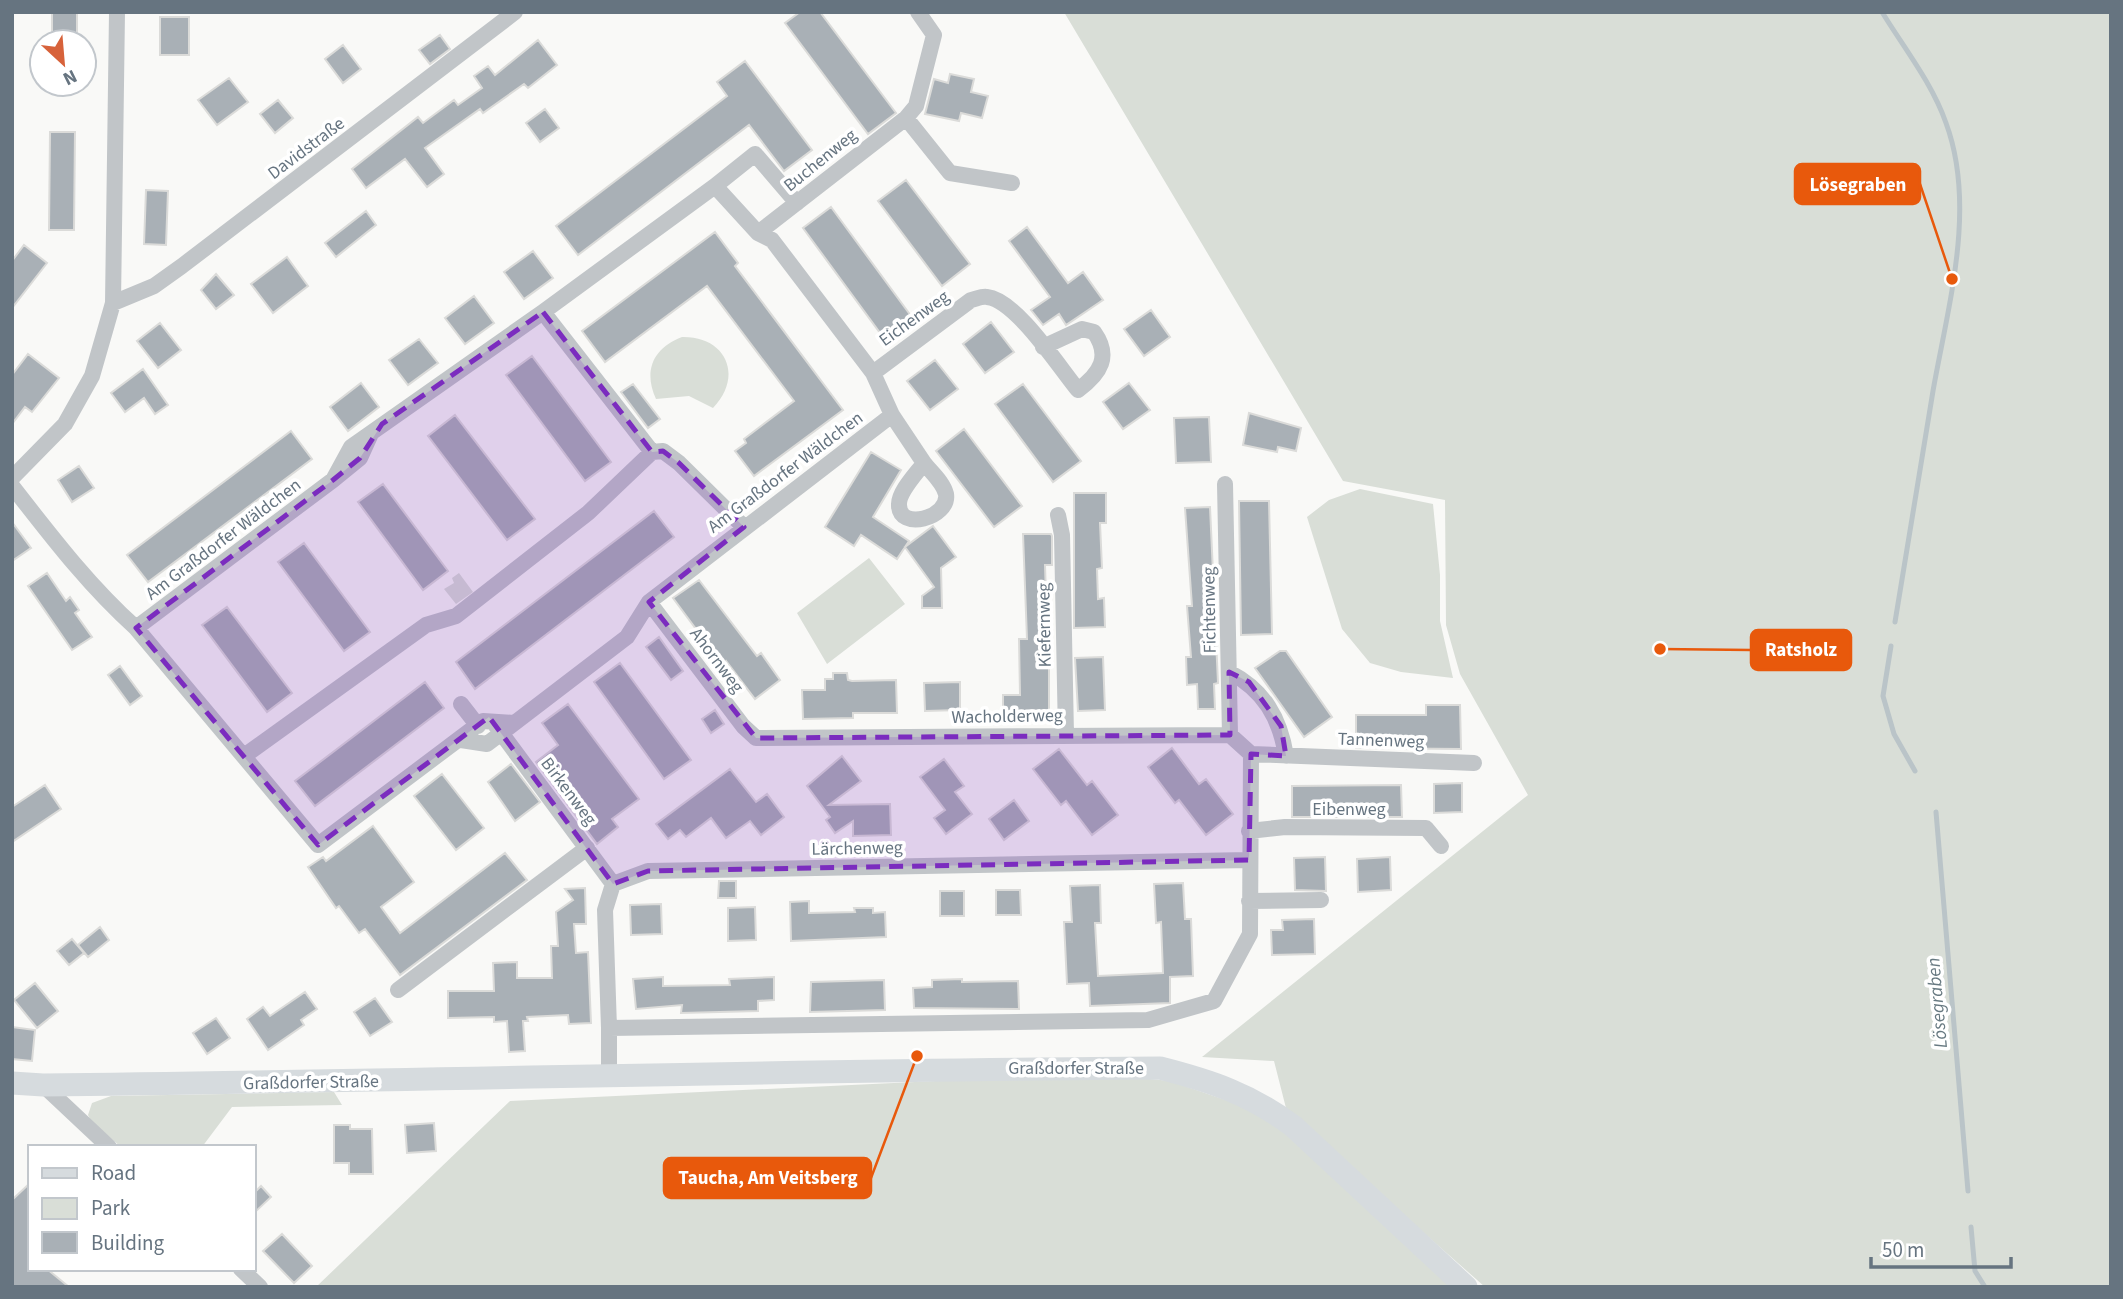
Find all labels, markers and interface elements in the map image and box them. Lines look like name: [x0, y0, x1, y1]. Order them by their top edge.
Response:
north arrow: [28, 28, 98, 98]
text: N: [58, 62, 81, 92]
street label: Davidstraße: [263, 111, 350, 186]
street label: Buchenweg: [778, 123, 862, 198]
callout: Lösegraben: [1795, 164, 1920, 204]
text: Lösegraben: [1810, 172, 1906, 199]
street label: Eichenweg: [874, 284, 955, 352]
street label: Am Graßdorfer Wäldchen: [702, 406, 868, 539]
street label: Am Graßdorfer Wäldchen: [140, 473, 306, 606]
street label: Fichtenweg: [1196, 566, 1223, 654]
street label: Kiefernweg: [1031, 583, 1058, 667]
street label: Ahornweg: [684, 622, 749, 698]
callout: Ratsholz: [1751, 630, 1851, 670]
text: Ratsholz: [1765, 637, 1837, 664]
street label: Wacholderweg: [951, 703, 1063, 730]
street label: Tannenweg: [1337, 726, 1425, 755]
street label: Birkenweg: [535, 752, 602, 830]
street label: Eibenweg: [1312, 797, 1386, 822]
street label: Lärchenweg: [811, 835, 903, 862]
water label: Lösegraben: [1920, 956, 1955, 1049]
street label: Graßdorfer Straße: [1008, 1056, 1144, 1081]
street label: Graßdorfer Straße: [243, 1069, 379, 1096]
legend: [28, 1145, 256, 1271]
text: Road: [91, 1158, 136, 1188]
callout: Taucha, Am Veitsberg: [664, 1158, 871, 1198]
text: Taucha, Am Veitsberg: [678, 1165, 858, 1192]
text: Park: [91, 1193, 131, 1223]
scale bar: [1871, 1226, 2011, 1270]
text: Building: [91, 1228, 165, 1258]
text: 50 m: [1882, 1235, 1924, 1265]

